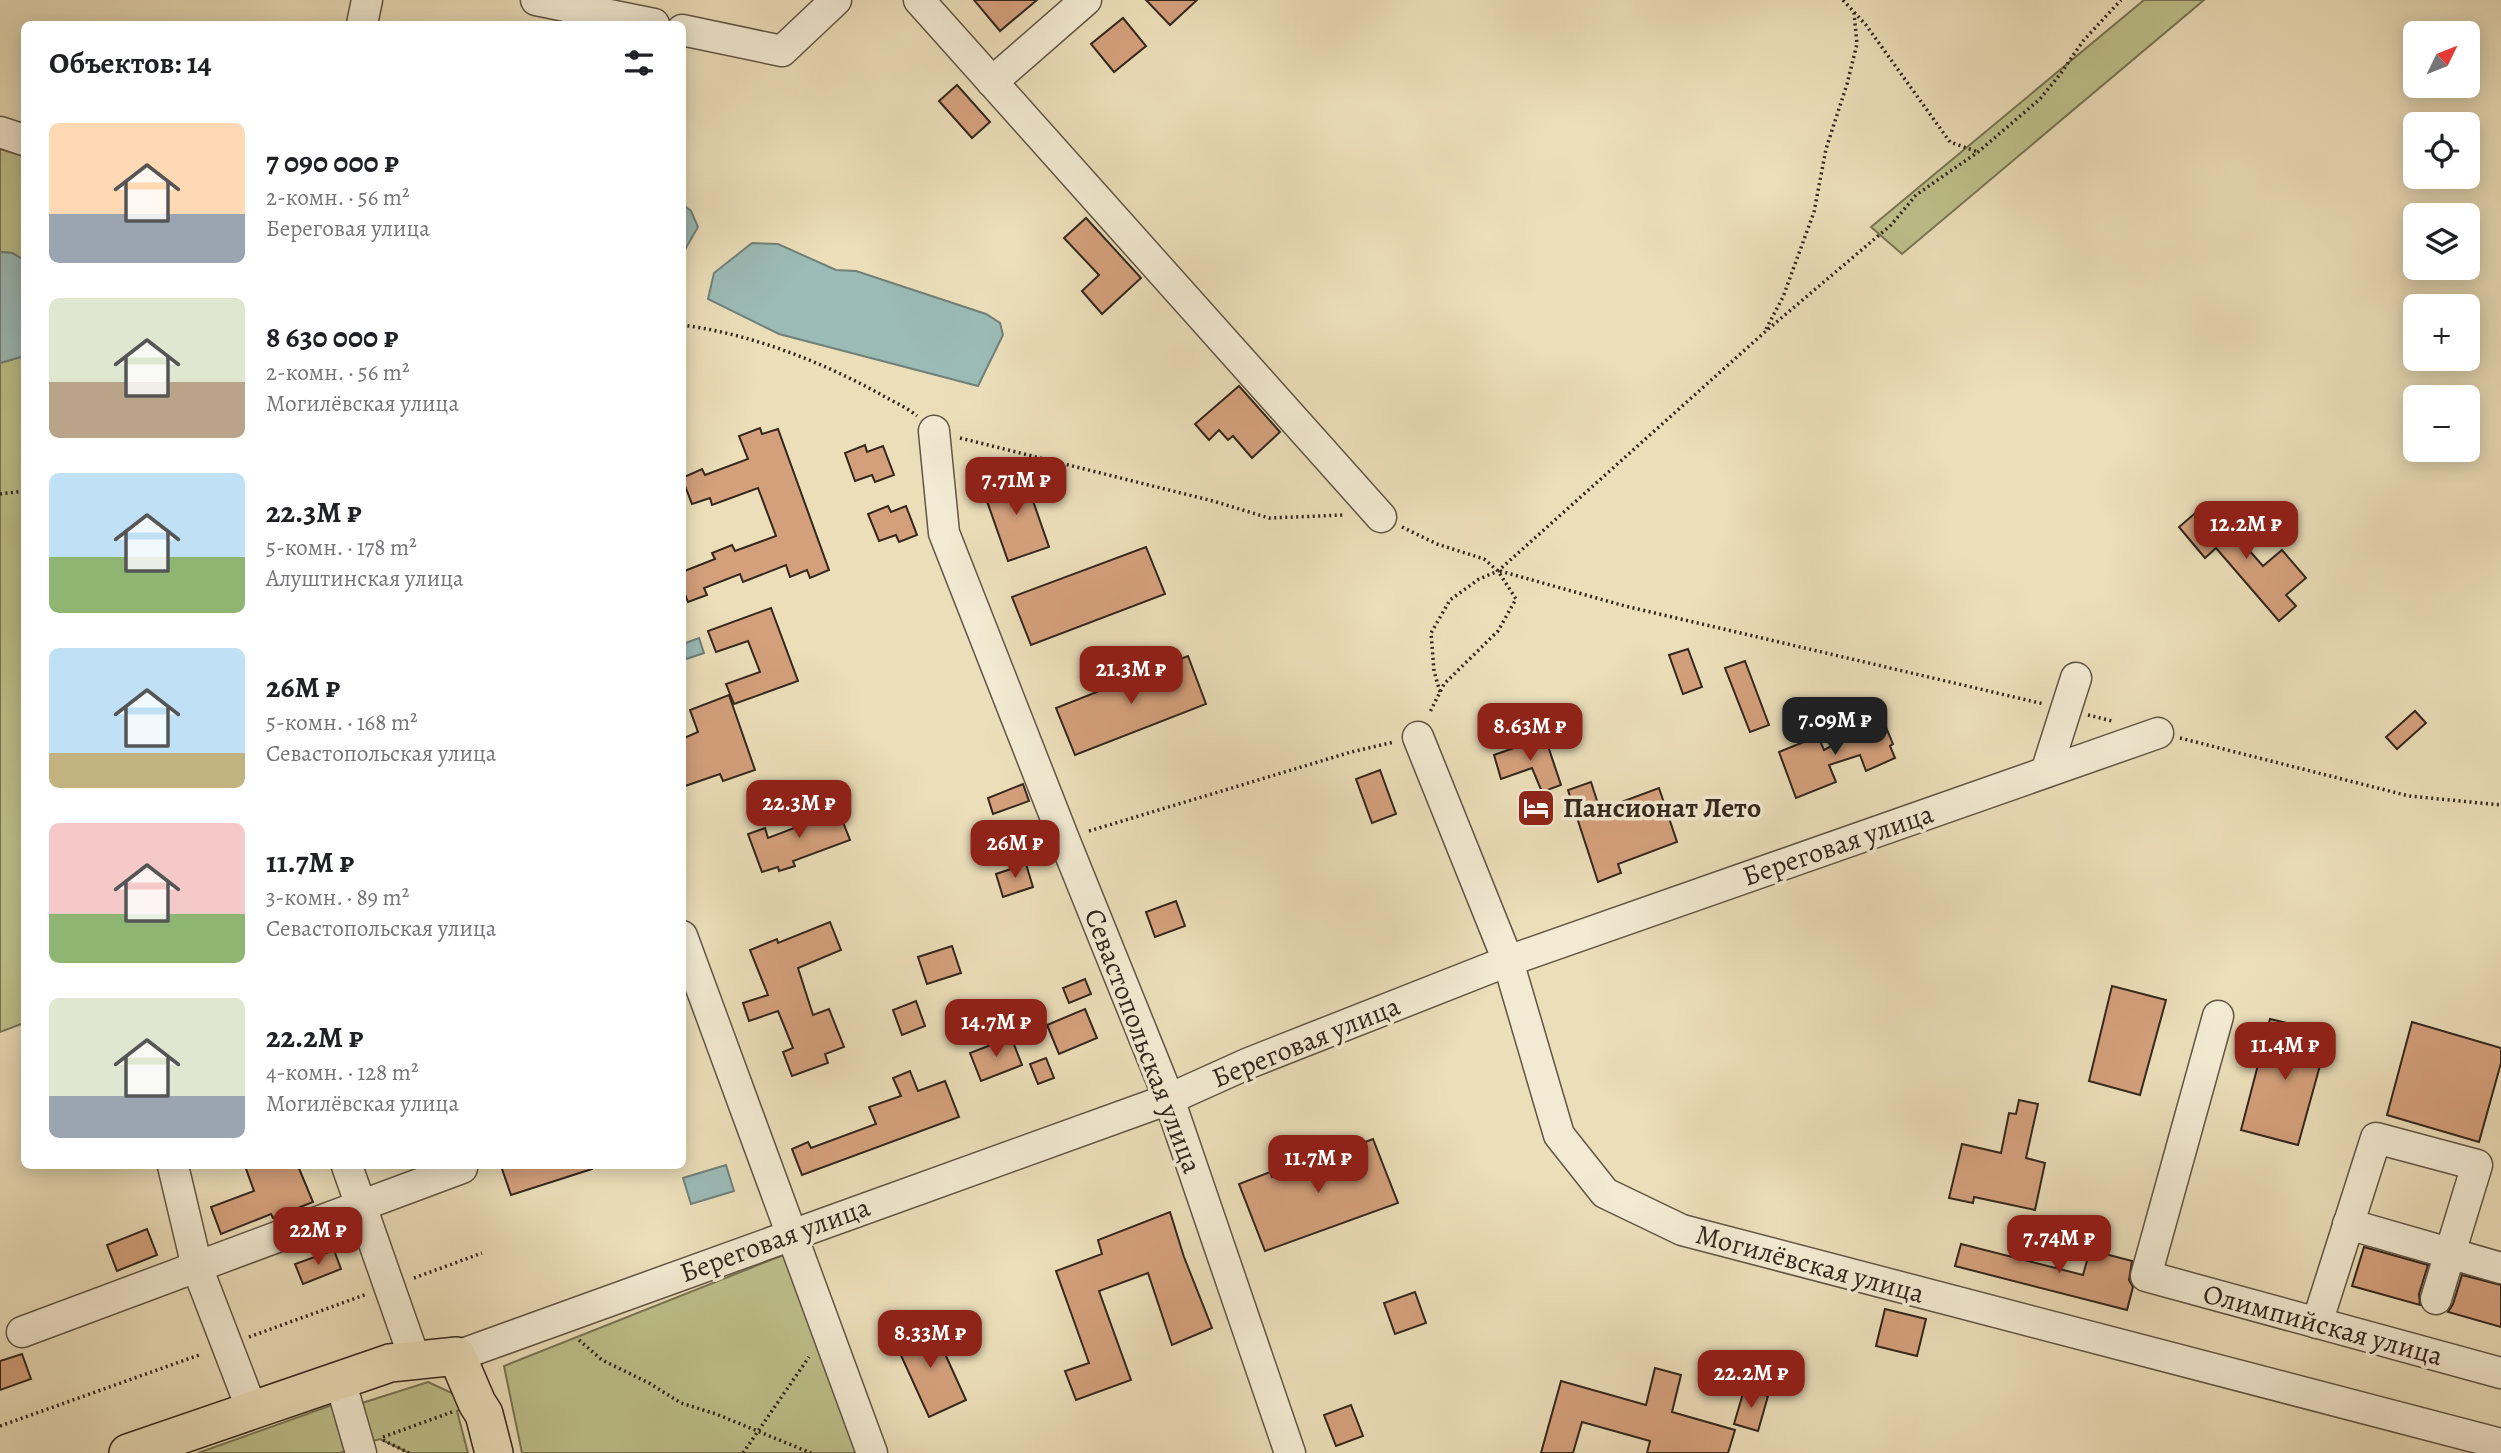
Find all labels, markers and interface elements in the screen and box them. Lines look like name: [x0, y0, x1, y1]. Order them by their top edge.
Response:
north arrow: [2403, 21, 2480, 98]
map controls: [2403, 21, 2480, 462]
text: Объектов: 14: [49, 43, 211, 83]
icon: filters: [620, 44, 658, 82]
button: locate: [2403, 112, 2480, 189]
text: 7 090 000 ₽: [266, 142, 399, 182]
icon: home: [105, 151, 189, 235]
text: 2-комн. · 56 m²: [266, 182, 410, 213]
button: layers: [2403, 203, 2480, 280]
text: Береговая улица: [266, 213, 430, 244]
button: +: [2403, 294, 2480, 371]
text: 8 630 000 ₽: [266, 317, 399, 357]
icon: home: [105, 326, 189, 410]
text: 2-комн. · 56 m²: [266, 357, 410, 388]
button: −: [2403, 385, 2480, 462]
text: Могилёвская улица: [266, 388, 459, 419]
pin: 7.71M ₽: [951, 458, 1081, 517]
text: 7.71M ₽: [981, 464, 1051, 495]
text: 22.3M ₽: [266, 492, 362, 532]
icon: home: [105, 501, 189, 585]
pin: 12.2M ₽: [2181, 502, 2311, 561]
text: 12.2M ₽: [2210, 508, 2282, 539]
text: 5-комн. · 178 m²: [266, 532, 417, 563]
text: Алуштинская улица: [266, 563, 464, 594]
pin: 21.3M ₽: [1066, 646, 1196, 706]
text: 21.3M ₽: [1096, 653, 1166, 684]
text: 26M ₽: [266, 667, 340, 707]
icon: home: [105, 676, 189, 760]
pin: 7.09M ₽: [1770, 698, 1900, 757]
pin: 8.63M ₽: [1465, 704, 1595, 763]
text: 7.09M ₽: [1798, 704, 1872, 735]
text: 5-комн. · 168 m²: [266, 707, 418, 738]
text: 8.63M ₽: [1493, 710, 1567, 741]
text: Севастопольская улица: [266, 738, 496, 769]
pin: 22.3M ₽: [734, 780, 864, 840]
text: 22.3M ₽: [762, 787, 836, 818]
hotel icon: Пансионат Лето: [1515, 787, 1557, 829]
place label: Пансионат Лето: [1563, 789, 1761, 827]
street label: Береговая улица: [1737, 795, 1939, 895]
pin: 26M ₽: [966, 820, 1064, 880]
text: 26M ₽: [987, 827, 1043, 858]
text: 11.7M ₽: [266, 842, 354, 882]
icon: home: [105, 851, 189, 935]
text: 3-комн. · 89 m²: [266, 882, 409, 913]
street label: Севастопольская улица: [1075, 903, 1211, 1179]
text: Севастопольская улица: [266, 913, 496, 944]
street label: Береговая улица: [1206, 987, 1406, 1097]
pin: 14.7M ₽: [931, 1000, 1061, 1059]
text: 14.7M ₽: [961, 1006, 1031, 1037]
text: 22.2M ₽: [266, 1017, 363, 1057]
pin: 11.4M ₽: [2220, 1023, 2350, 1082]
icon: home: [105, 1026, 189, 1110]
text: 11.4M ₽: [2251, 1029, 2319, 1060]
text: 4-комн. · 128 m²: [266, 1057, 419, 1088]
text: Могилёвская улица: [266, 1088, 459, 1119]
pin: 11.7M ₽: [1253, 1136, 1383, 1195]
text: 11.7M ₽: [1284, 1142, 1352, 1173]
street label: Береговая улица: [675, 1188, 875, 1292]
pin: 22M ₽: [269, 1208, 367, 1267]
text: 22M ₽: [289, 1214, 347, 1245]
street label: Могилёвская улица: [1692, 1215, 1928, 1313]
pin: 7.74M ₽: [1994, 1216, 2124, 1275]
text: 7.74M ₽: [2023, 1222, 2095, 1253]
street label: Олимпийская улица: [2199, 1275, 2447, 1375]
pin: 8.33M ₽: [865, 1310, 995, 1370]
text: 8.33M ₽: [894, 1317, 966, 1348]
pin: 22.2M ₽: [1686, 1350, 1816, 1410]
text: 22.2M ₽: [1714, 1357, 1788, 1388]

